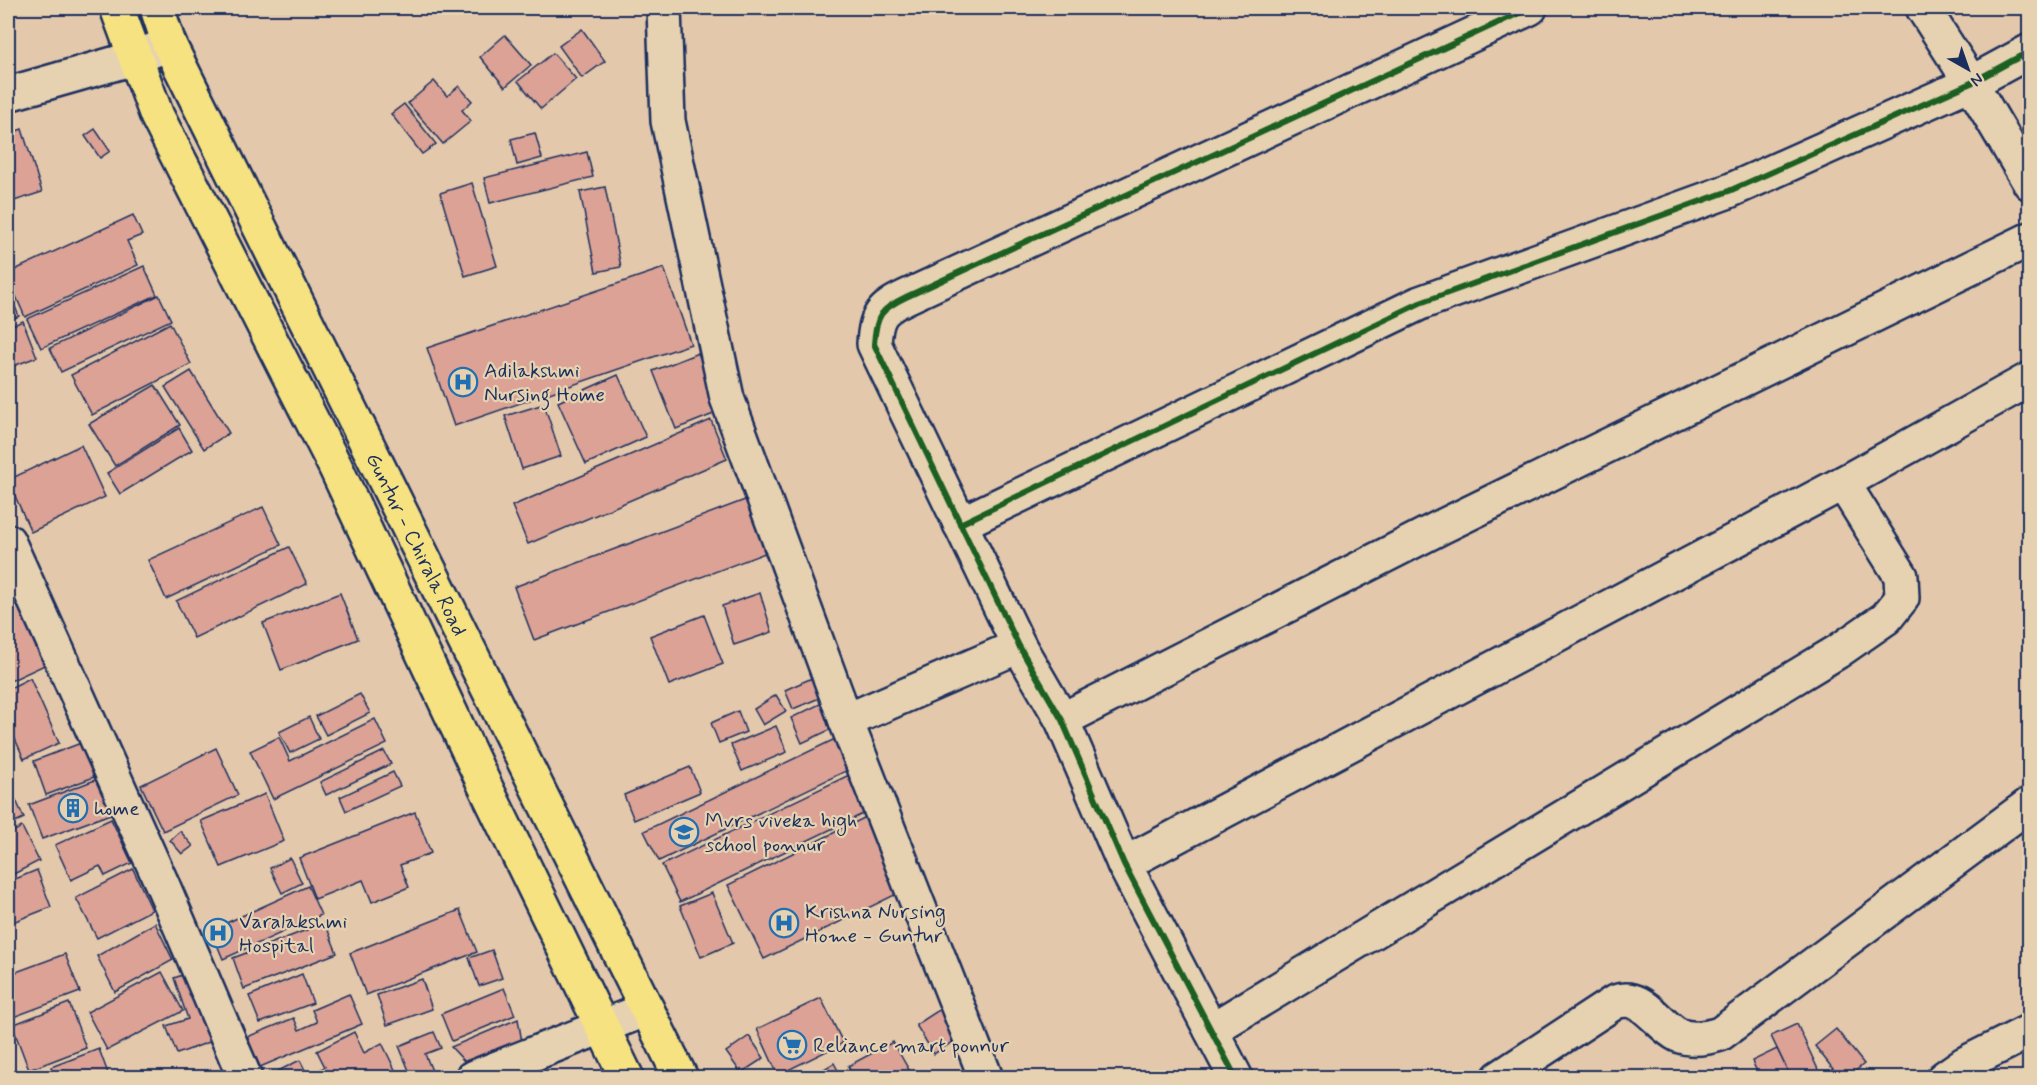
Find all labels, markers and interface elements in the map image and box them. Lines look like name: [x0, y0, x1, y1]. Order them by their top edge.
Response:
north arrow: [1938, 39, 1998, 99]
text: N: [1966, 68, 1988, 91]
place label: Adilakshmi Nursing Home: [484, 357, 605, 411]
hospital icon: Adilakshmi Nursing Home: [447, 366, 479, 398]
street label: Guntur - Chirala Road: [358, 448, 473, 641]
building icon: home: [57, 792, 89, 824]
place label: home: [94, 795, 140, 823]
place label: Mvrs viveka high school ponnur: [705, 807, 857, 859]
school or university icon: Mvrs viveka high school ponnur: [668, 816, 700, 848]
place label: Krishna Nursing Home - Guntur: [805, 898, 946, 950]
hospital icon: Krishna Nursing Home - Guntur: [768, 907, 800, 939]
place label: Varalakshmi Hospital: [239, 908, 347, 960]
hospital icon: Varalakshmi Hospital: [202, 917, 234, 949]
supermarket icon: Reliance mart ponnur: [776, 1029, 808, 1061]
place label: Reliance mart ponnur: [813, 1032, 1009, 1060]

